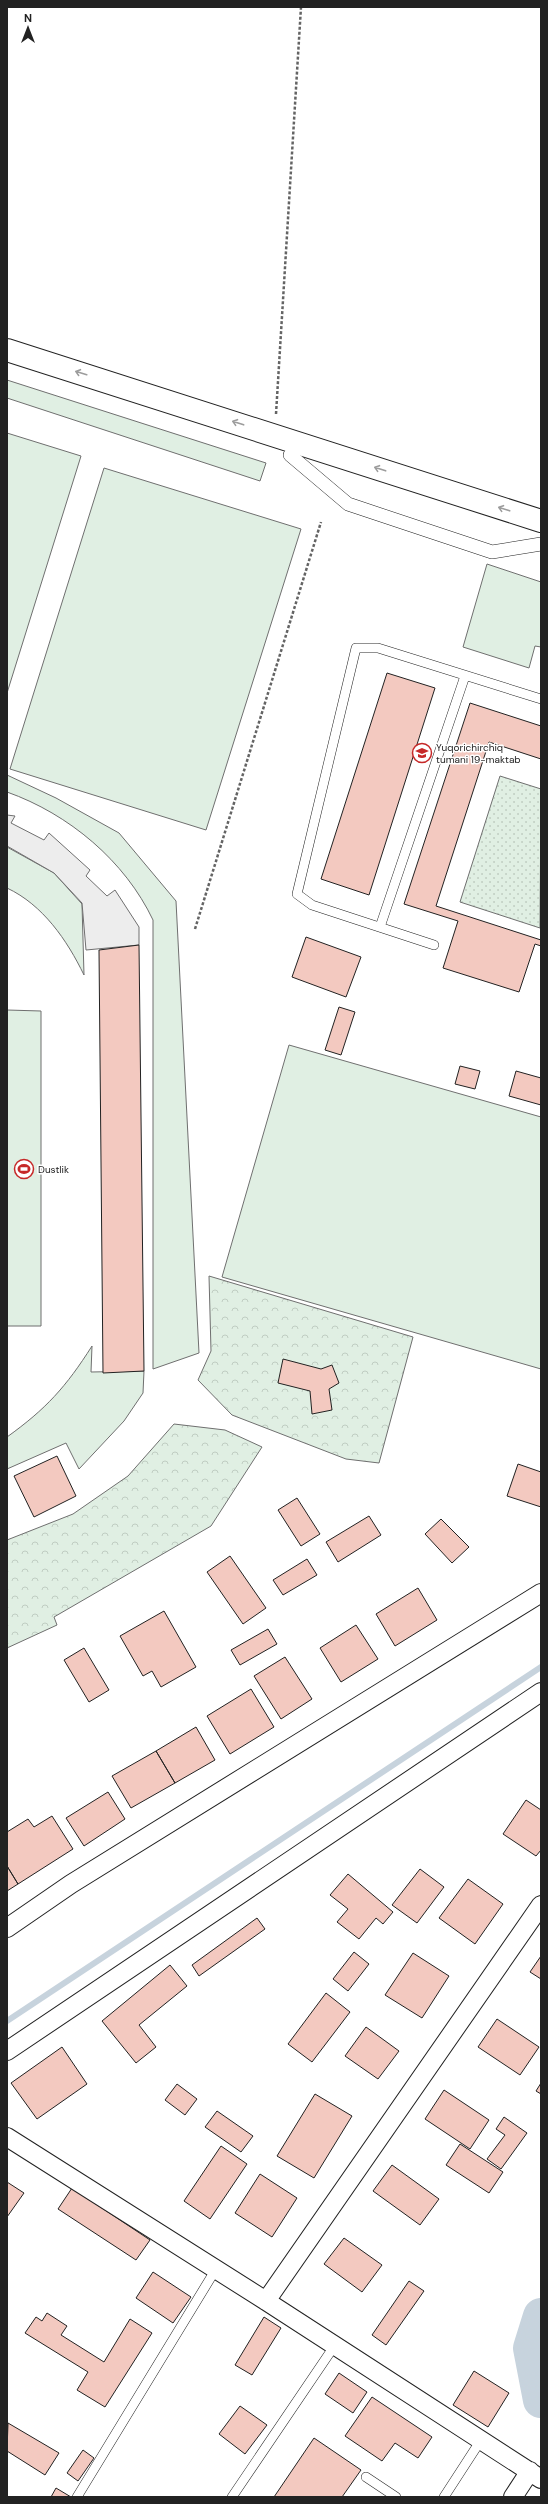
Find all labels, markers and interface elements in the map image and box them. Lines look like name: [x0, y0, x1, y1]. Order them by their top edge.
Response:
north arrow: [8, 8, 48, 48]
text: N: [24, 11, 32, 25]
one-way arrow: [74, 369, 87, 376]
one-way arrow: [231, 419, 244, 426]
one-way arrow: [374, 465, 387, 472]
one-way arrow: [498, 505, 511, 512]
place label: Yuqorichirchiq tumani 19-maktab: [436, 741, 521, 766]
school or university icon: Yuqorichirchiq tumani 19-maktab: [411, 742, 433, 764]
sports icon: Dustlik: [13, 1158, 35, 1180]
place label: Dustlik: [38, 1163, 69, 1176]

